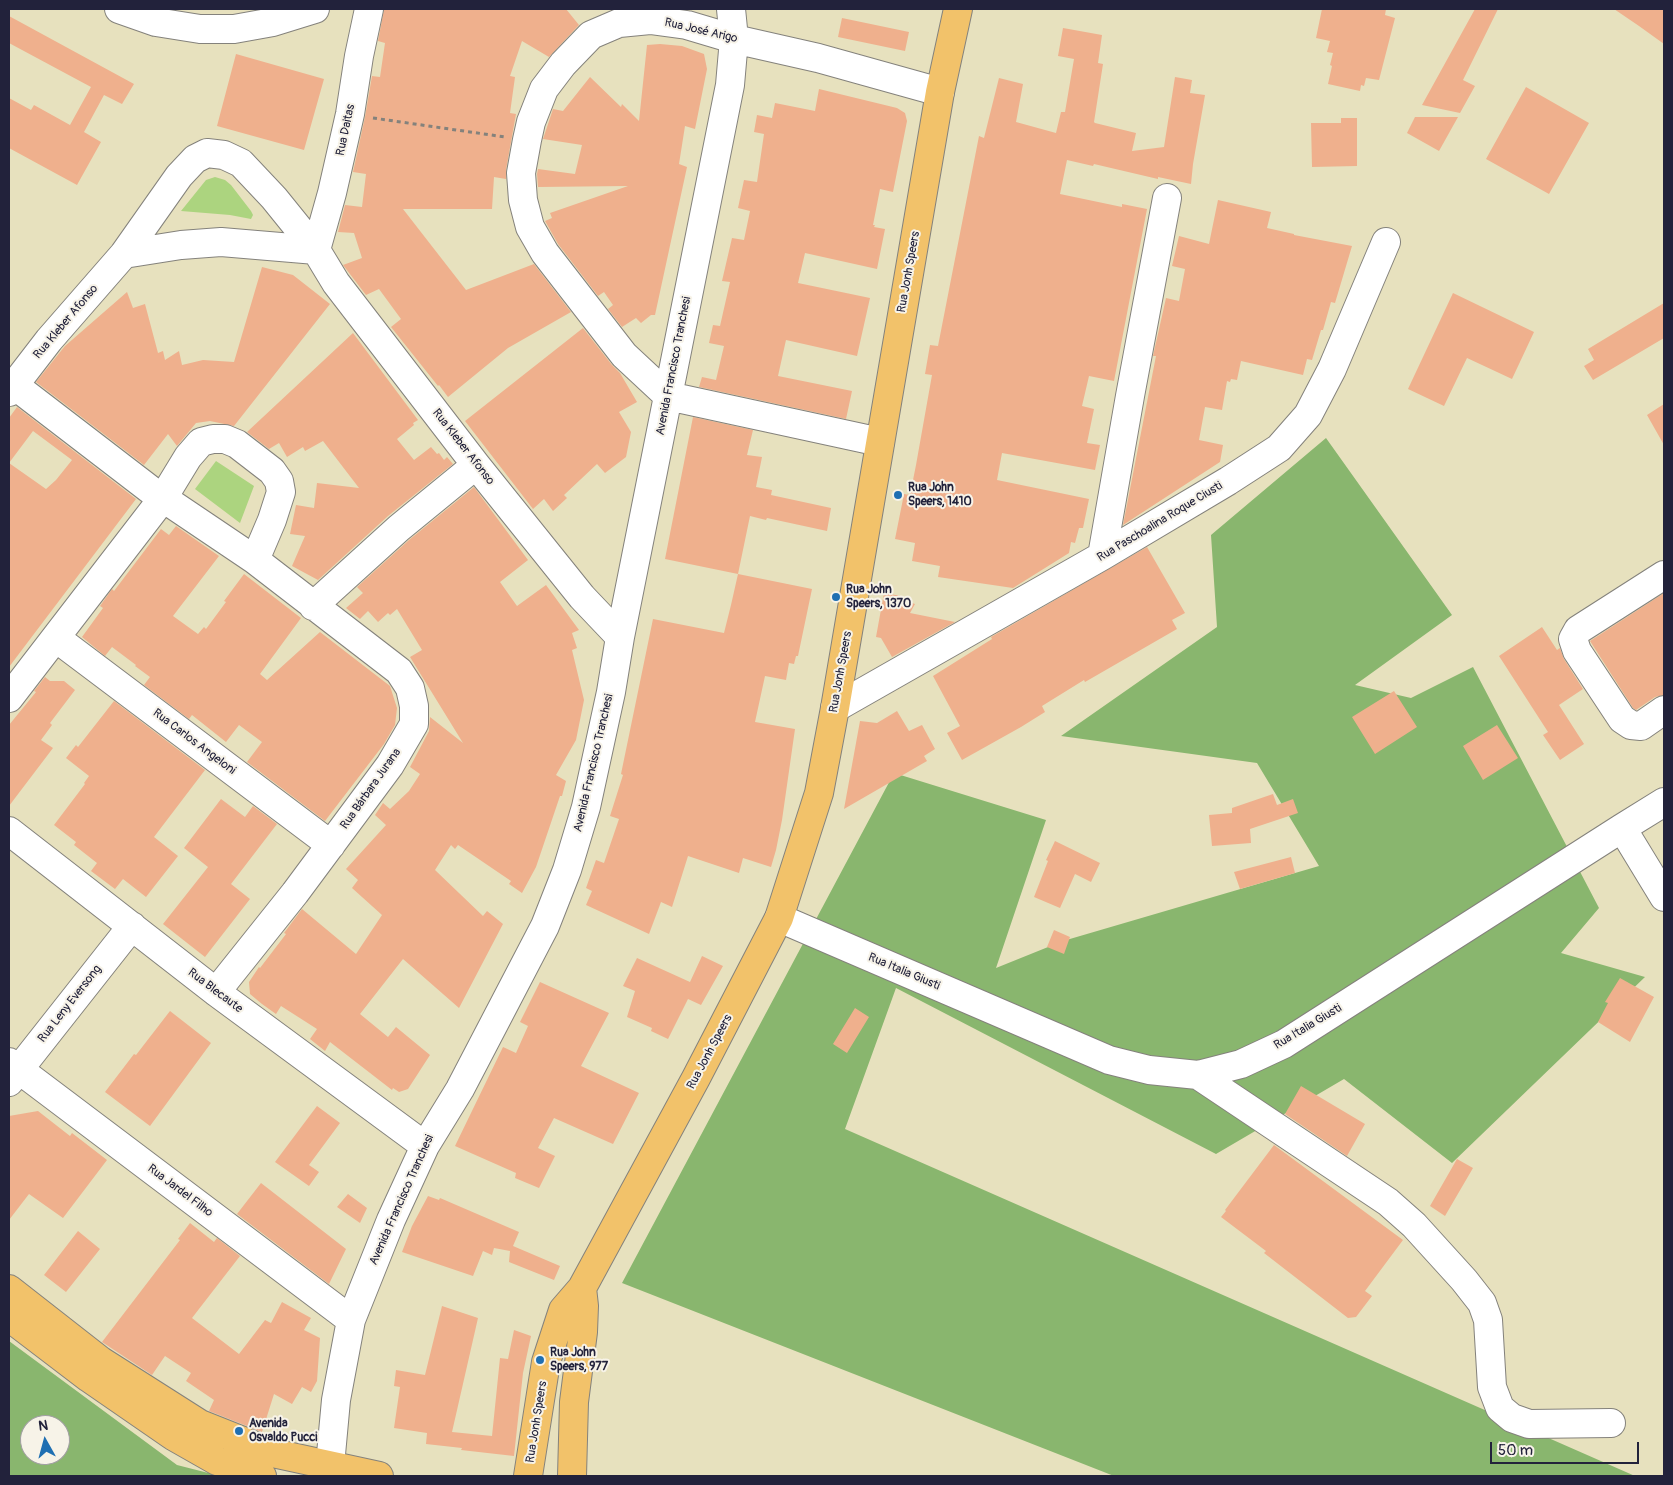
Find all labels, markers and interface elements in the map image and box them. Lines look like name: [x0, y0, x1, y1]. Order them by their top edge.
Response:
street label: Rua José Arigo: [663, 16, 739, 46]
street label: Rua Daitas: [334, 103, 358, 157]
street label: Rua Jonh Speers: [895, 230, 923, 314]
street label: Rua Kleber Afonso: [31, 282, 101, 362]
street label: Avenida Francisco Tranchesi: [653, 295, 695, 437]
street label: Rua Kleber Afonso: [429, 406, 497, 488]
street label: Rua Paschoalina Roque Ciusti: [1095, 479, 1225, 565]
place label: Rua John Speers, 1410: [908, 481, 972, 509]
marker: Rua John Speers, 1410: [892, 489, 904, 501]
place label: Rua John Speers, 1370: [846, 583, 911, 611]
marker: Rua John Speers, 1370: [830, 591, 842, 603]
street label: Rua Jonh Speers: [827, 630, 855, 714]
street label: Avenida Francisco Tranchesi: [571, 693, 617, 833]
street label: Rua Carlos Angeloni: [150, 706, 238, 778]
street label: Rua Bárbara Jurana: [338, 746, 404, 832]
street label: Rua Italia Giusti: [866, 950, 942, 994]
street label: Rua Leny Eversong: [35, 962, 105, 1046]
street label: Rua Blecaute: [185, 966, 245, 1016]
street label: Rua Italia Giusti: [1271, 1001, 1345, 1053]
street label: Rua Jonh Speers: [684, 1012, 736, 1092]
street label: Avenida Francisco Tranchesi: [367, 1133, 437, 1267]
street label: Rua Jardel Filho: [144, 1162, 216, 1220]
place label: Rua John Speers, 977: [550, 1346, 608, 1374]
marker: Rua John Speers, 977: [534, 1354, 546, 1366]
street label: Rua Jonh Speers: [523, 1380, 551, 1464]
north arrow: [20, 1415, 70, 1465]
text: N: [37, 1417, 49, 1435]
place label: Avenida Osvaldo Pucci: [249, 1417, 317, 1445]
marker: Avenida Osvaldo Pucci: [233, 1425, 245, 1437]
scale bar: [1493, 1432, 1642, 1464]
text: 50 m: [1498, 1441, 1533, 1460]

